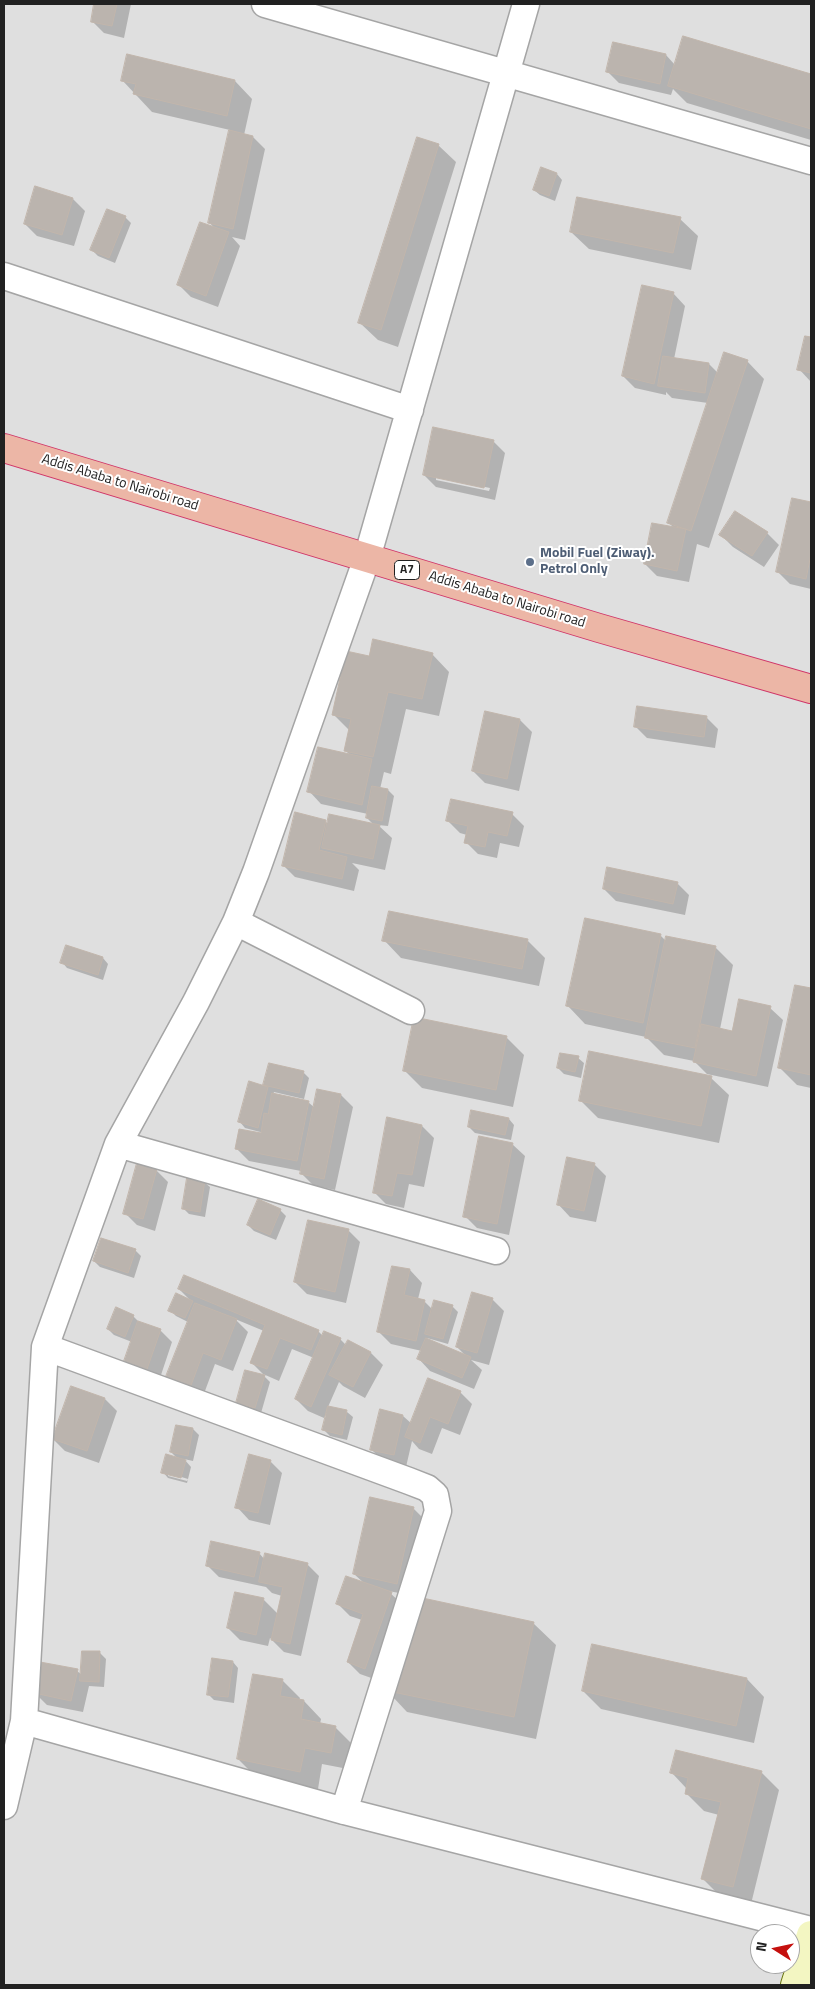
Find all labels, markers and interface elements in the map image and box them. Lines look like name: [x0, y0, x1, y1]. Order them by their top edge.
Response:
street label: Addis Ababa to Nairobi road: [40, 451, 200, 515]
place label: Mobil Fuel (Ziway). Petrol Only: [540, 546, 655, 578]
marker: Mobil Fuel (Ziway). Petrol Only: [524, 556, 536, 568]
road number: A7: [394, 560, 420, 580]
street label: Addis Ababa to Nairobi road: [427, 568, 587, 632]
north arrow: [750, 1924, 800, 1974]
text: N: [750, 1940, 772, 1953]

